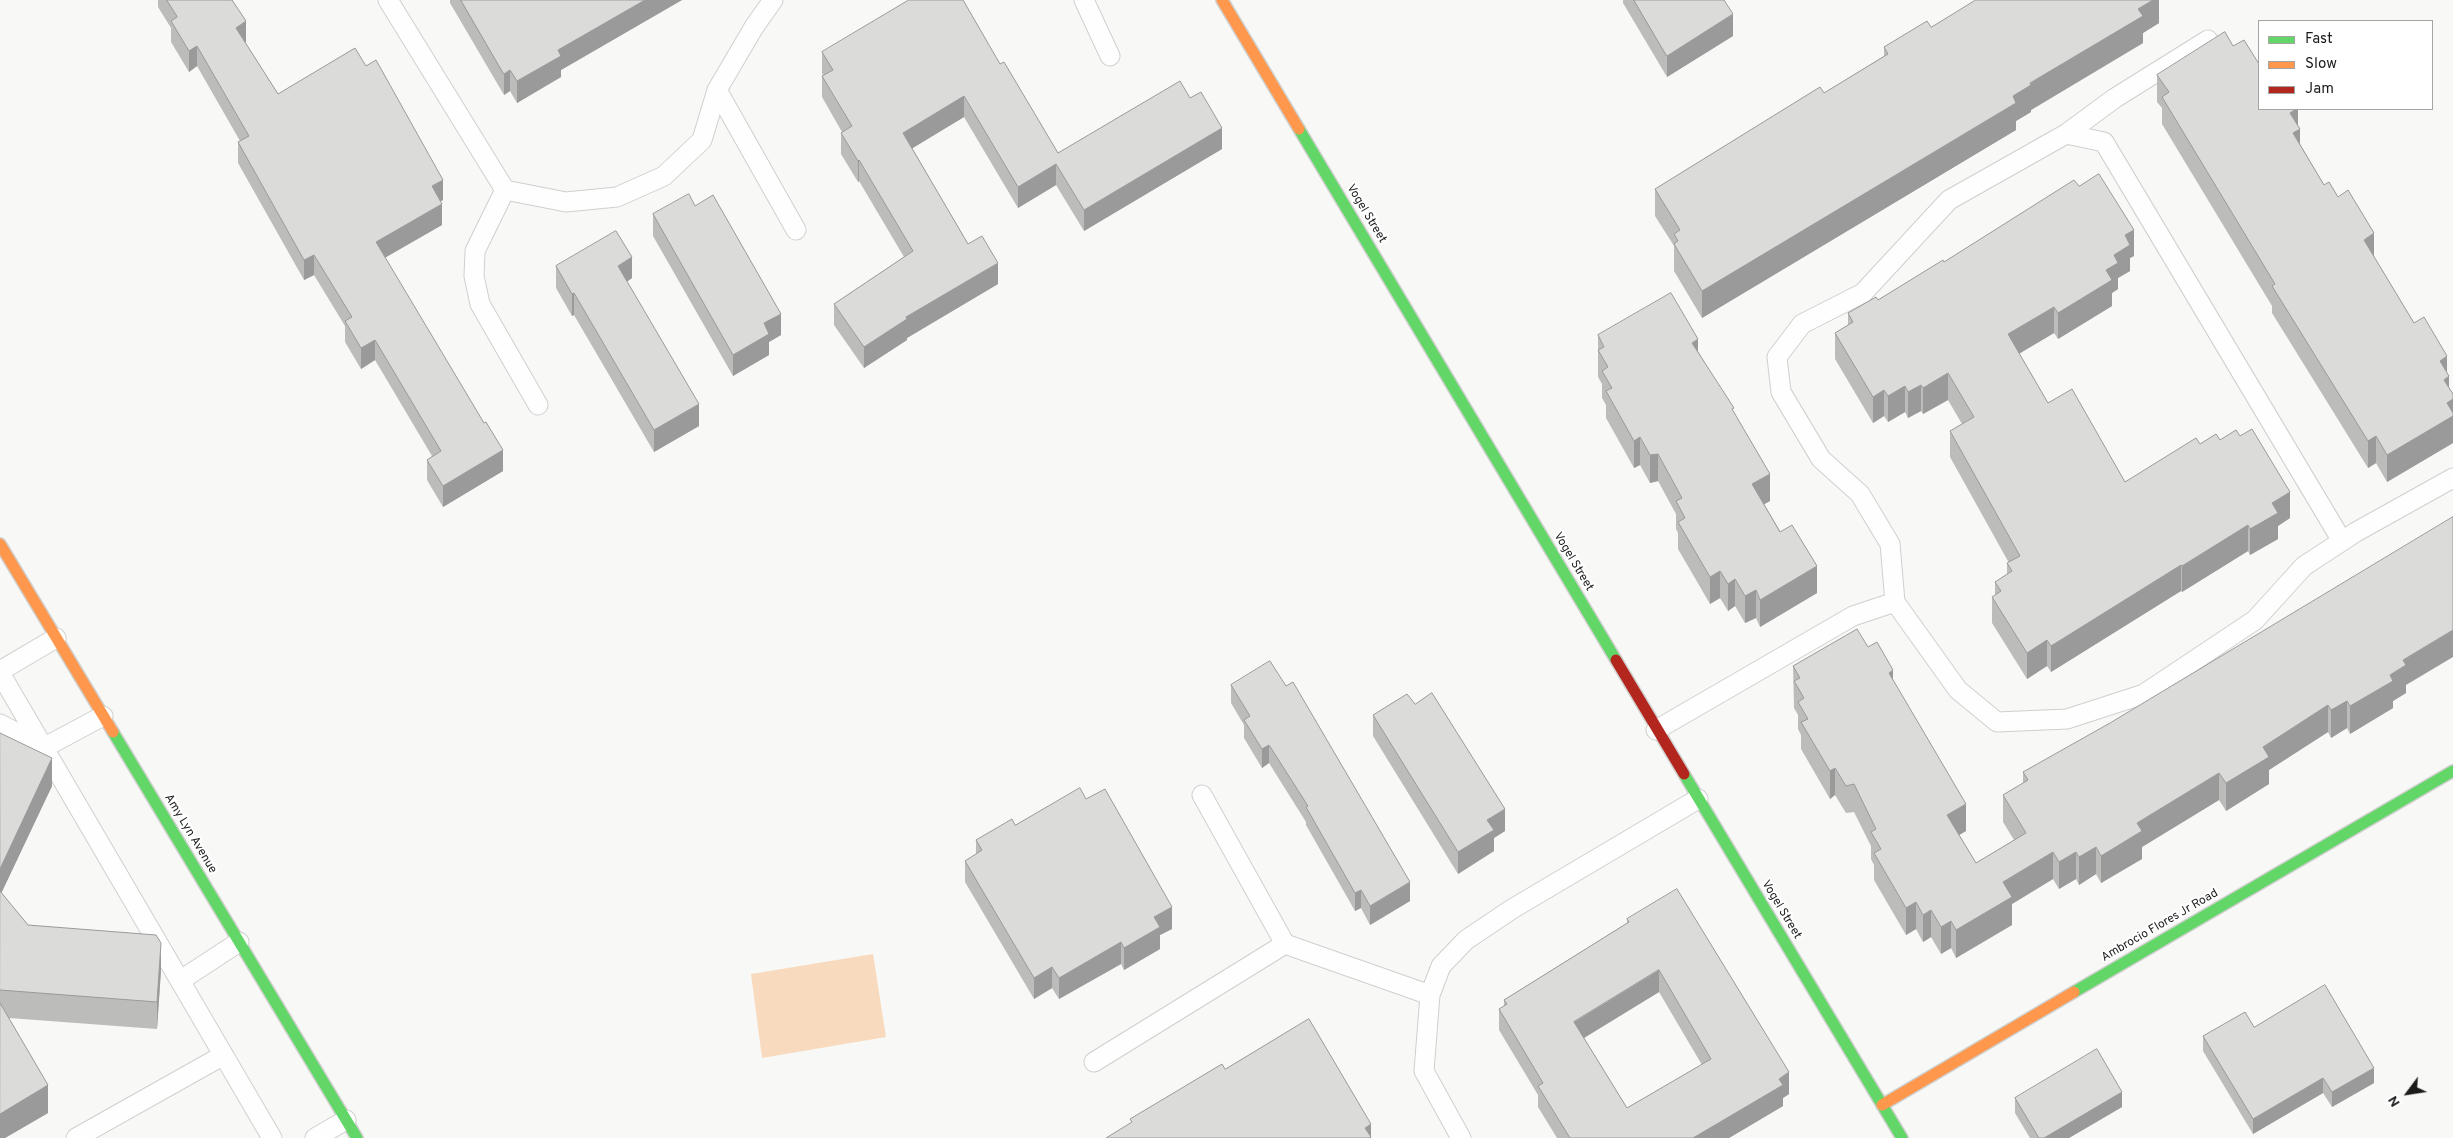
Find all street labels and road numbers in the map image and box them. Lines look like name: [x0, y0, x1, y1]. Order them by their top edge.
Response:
street label: Vogel Street: [1343, 182, 1389, 246]
street label: Vogel Street: [1550, 530, 1596, 594]
street label: Amy Lyn Avenue: [161, 792, 219, 876]
street label: Vogel Street: [1758, 878, 1804, 942]
street label: Ambrocio Flores Jr Road: [2099, 887, 2221, 965]

